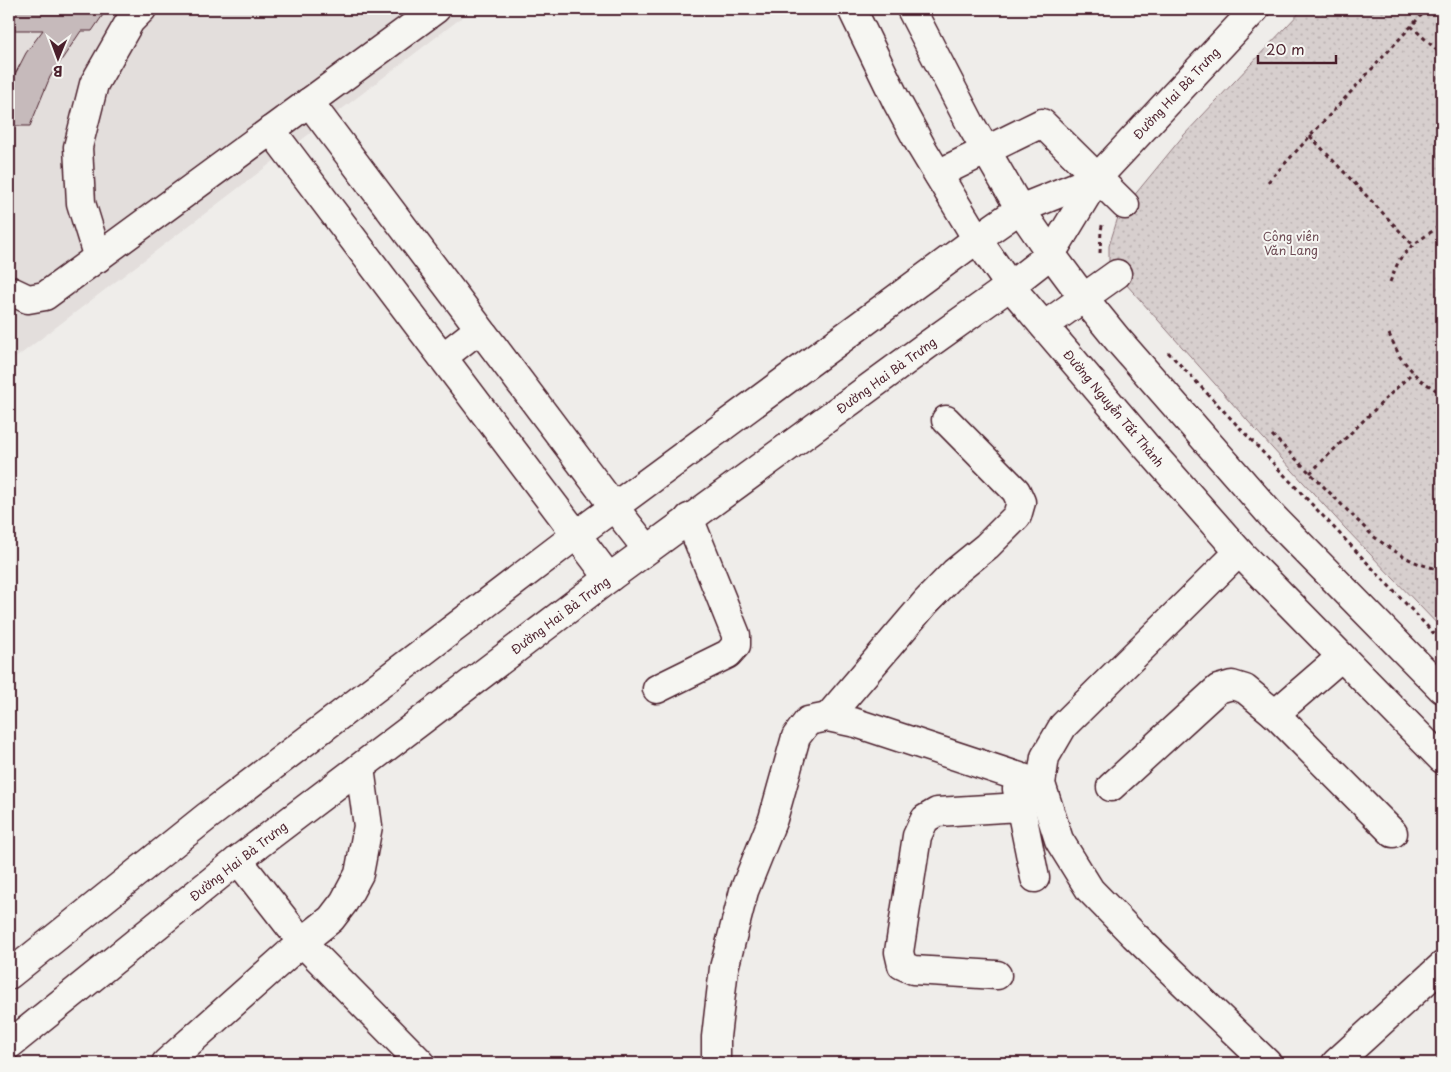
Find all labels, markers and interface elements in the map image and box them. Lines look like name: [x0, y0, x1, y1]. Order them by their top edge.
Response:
north arrow: [32, 32, 82, 82]
scale bar: [1258, 32, 1336, 64]
text: 20 m: [1266, 37, 1305, 60]
street label: Đường Hai Bà Trưng: [1129, 43, 1223, 143]
text: B: [53, 61, 63, 82]
park label: Công viên Văn Lang: [1263, 227, 1319, 259]
street label: Đường Hai Bà Trưng: [832, 333, 940, 417]
street label: Đường Nguyễn Tất Thành: [1059, 345, 1169, 471]
street label: Đường Hai Bà Trưng: [507, 572, 613, 658]
street label: Đường Hai Bà Trưng: [185, 817, 291, 905]

